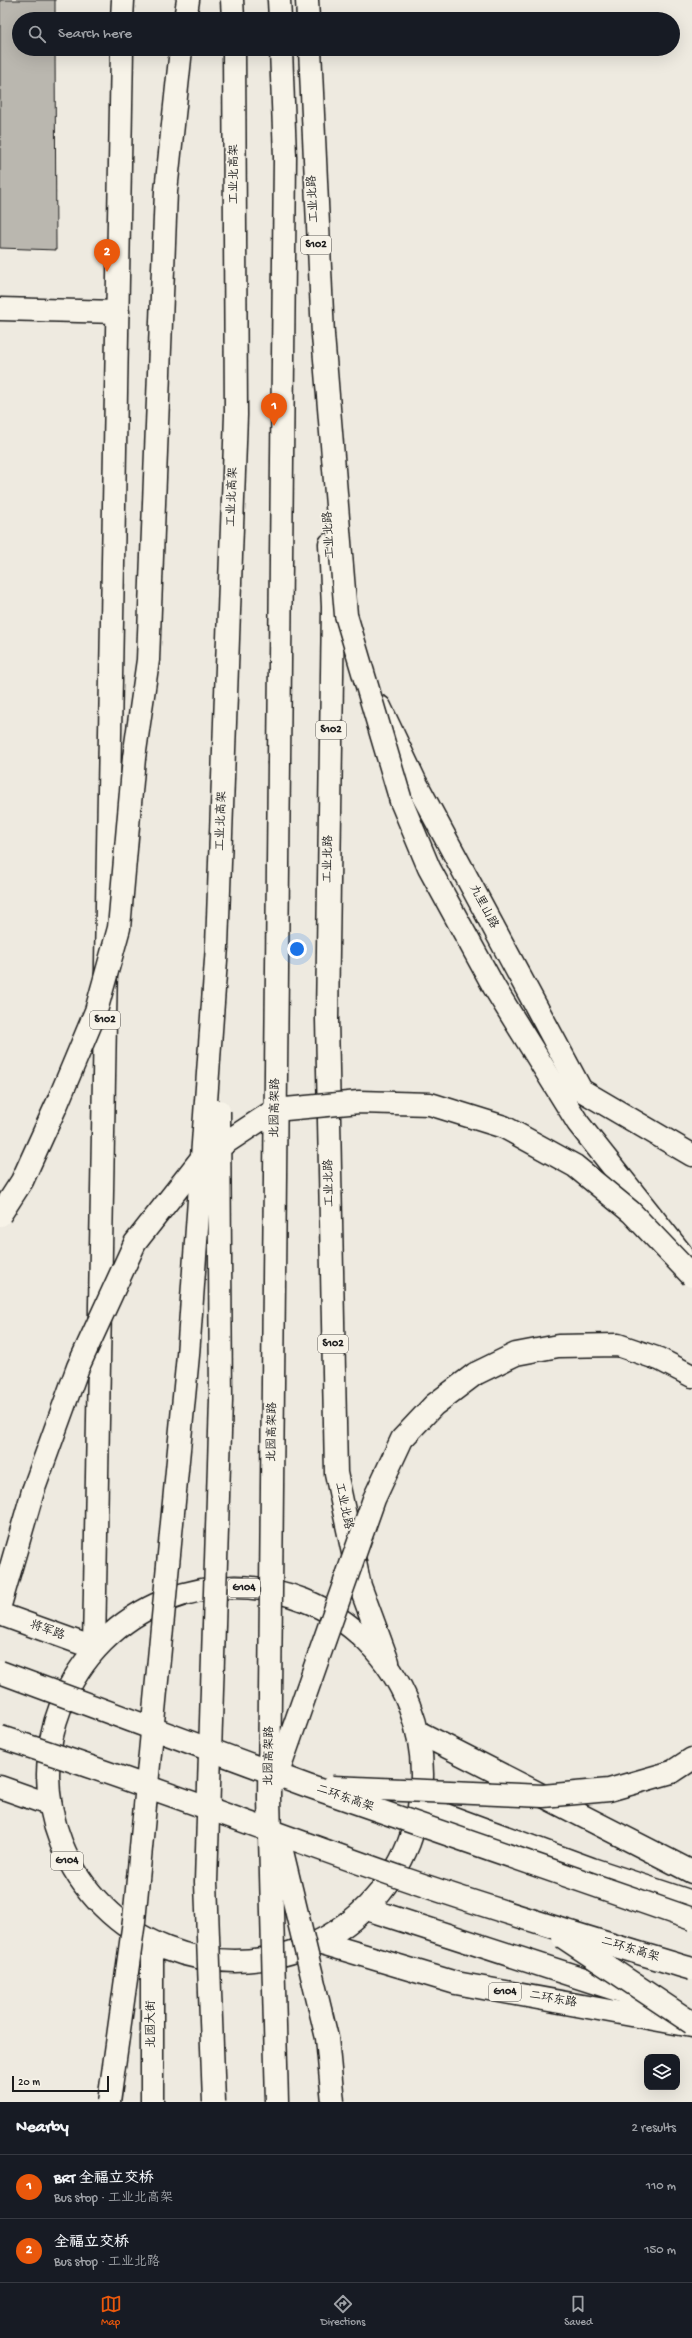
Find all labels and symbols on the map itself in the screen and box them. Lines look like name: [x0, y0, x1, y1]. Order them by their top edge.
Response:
street label: 工业北高架: [227, 144, 242, 204]
street label: 工业北路: [305, 175, 322, 223]
road number: S102: [301, 236, 331, 254]
pin: 2: [94, 239, 120, 272]
pin: 1: [261, 393, 287, 426]
street label: 工业北高架: [224, 467, 241, 527]
street label: 工业北路: [321, 511, 338, 559]
road number: S102: [316, 721, 346, 739]
street label: 工业北高架: [213, 791, 230, 851]
street label: 工业北路: [321, 835, 336, 883]
street label: 九里山路: [466, 882, 501, 931]
your location: [287, 939, 307, 959]
road number: S102: [90, 1011, 120, 1029]
street label: 北园高架路: [267, 1078, 284, 1138]
street label: 工业北路: [322, 1159, 337, 1207]
road number: S102: [318, 1335, 348, 1353]
street label: 北园高架路: [264, 1402, 281, 1462]
street label: 工业北路: [331, 1481, 356, 1531]
road number: G104: [228, 1579, 260, 1597]
street label: 将军路: [28, 1617, 67, 1644]
street label: 北园高架路: [261, 1726, 278, 1786]
street label: 二环东高架: [314, 1782, 376, 1815]
road number: G104: [51, 1852, 83, 1870]
street label: 二环东高架: [599, 1934, 661, 1965]
road number: G104: [489, 1983, 521, 2001]
street label: 二环东路: [528, 1988, 578, 2011]
street label: 北园大街: [144, 2000, 159, 2048]
scale bar: [12, 2074, 109, 2093]

